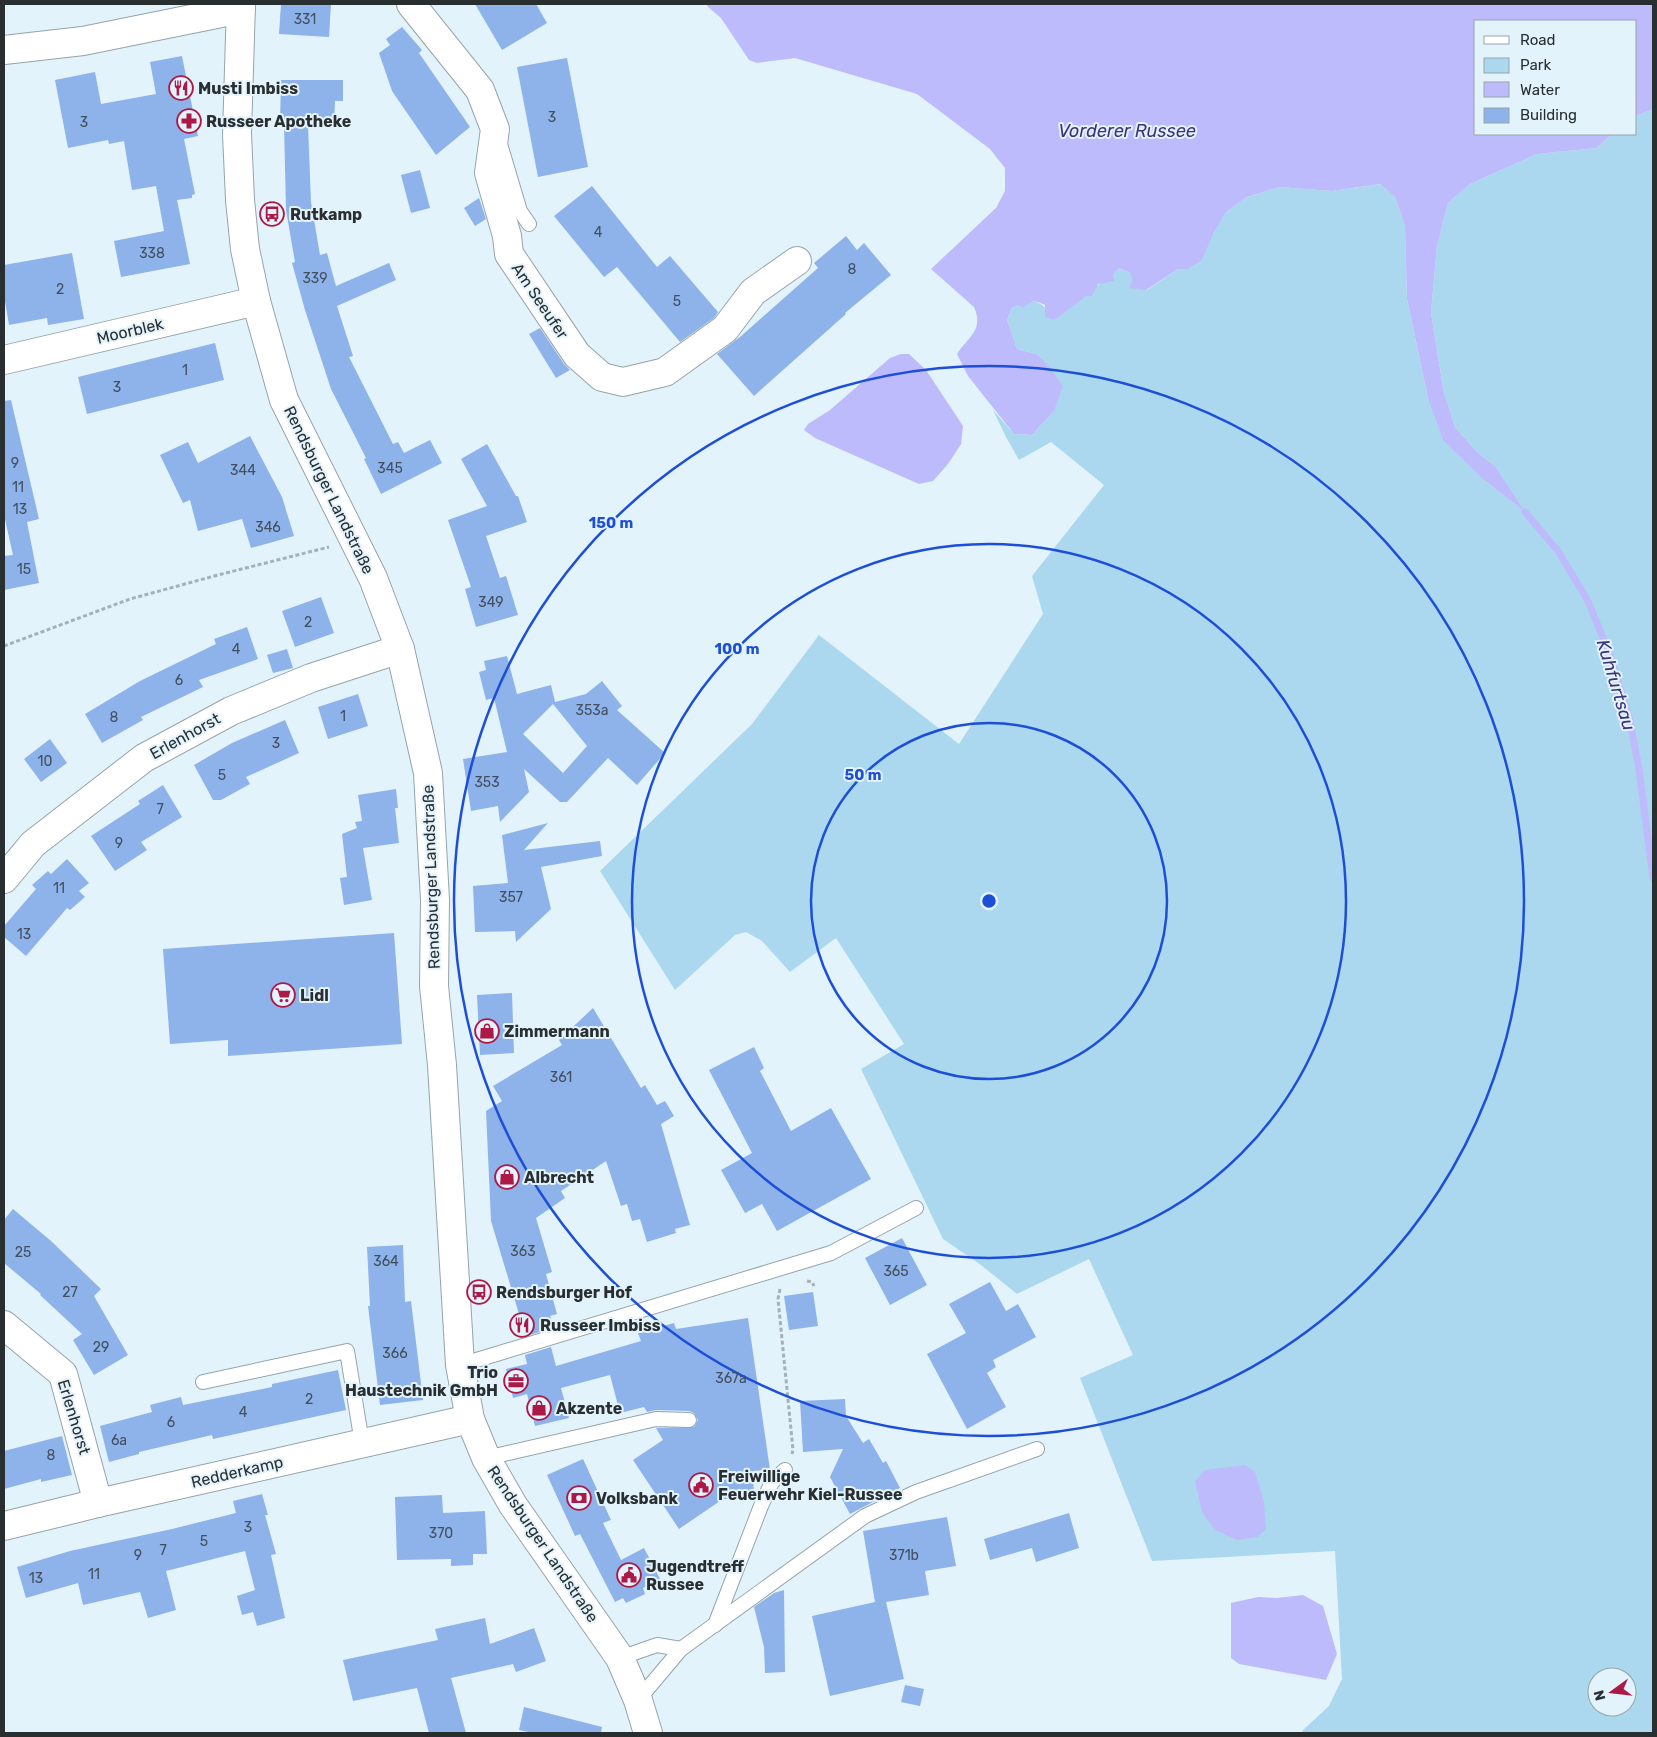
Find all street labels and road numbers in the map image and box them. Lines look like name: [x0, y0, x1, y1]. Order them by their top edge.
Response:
street label: Am Seeufer: [508, 259, 572, 343]
street label: Moorblek: [95, 314, 166, 348]
street label: Rendsburger Landstraße: [280, 403, 378, 577]
street label: Erlenhorst: [146, 709, 224, 763]
street label: Rendsburger Landstraße: [418, 784, 444, 970]
street label: Erlenhorst: [54, 1377, 94, 1457]
street label: Redderkamp: [189, 1452, 285, 1492]
street label: Rendsburger Landstraße: [484, 1462, 602, 1626]

